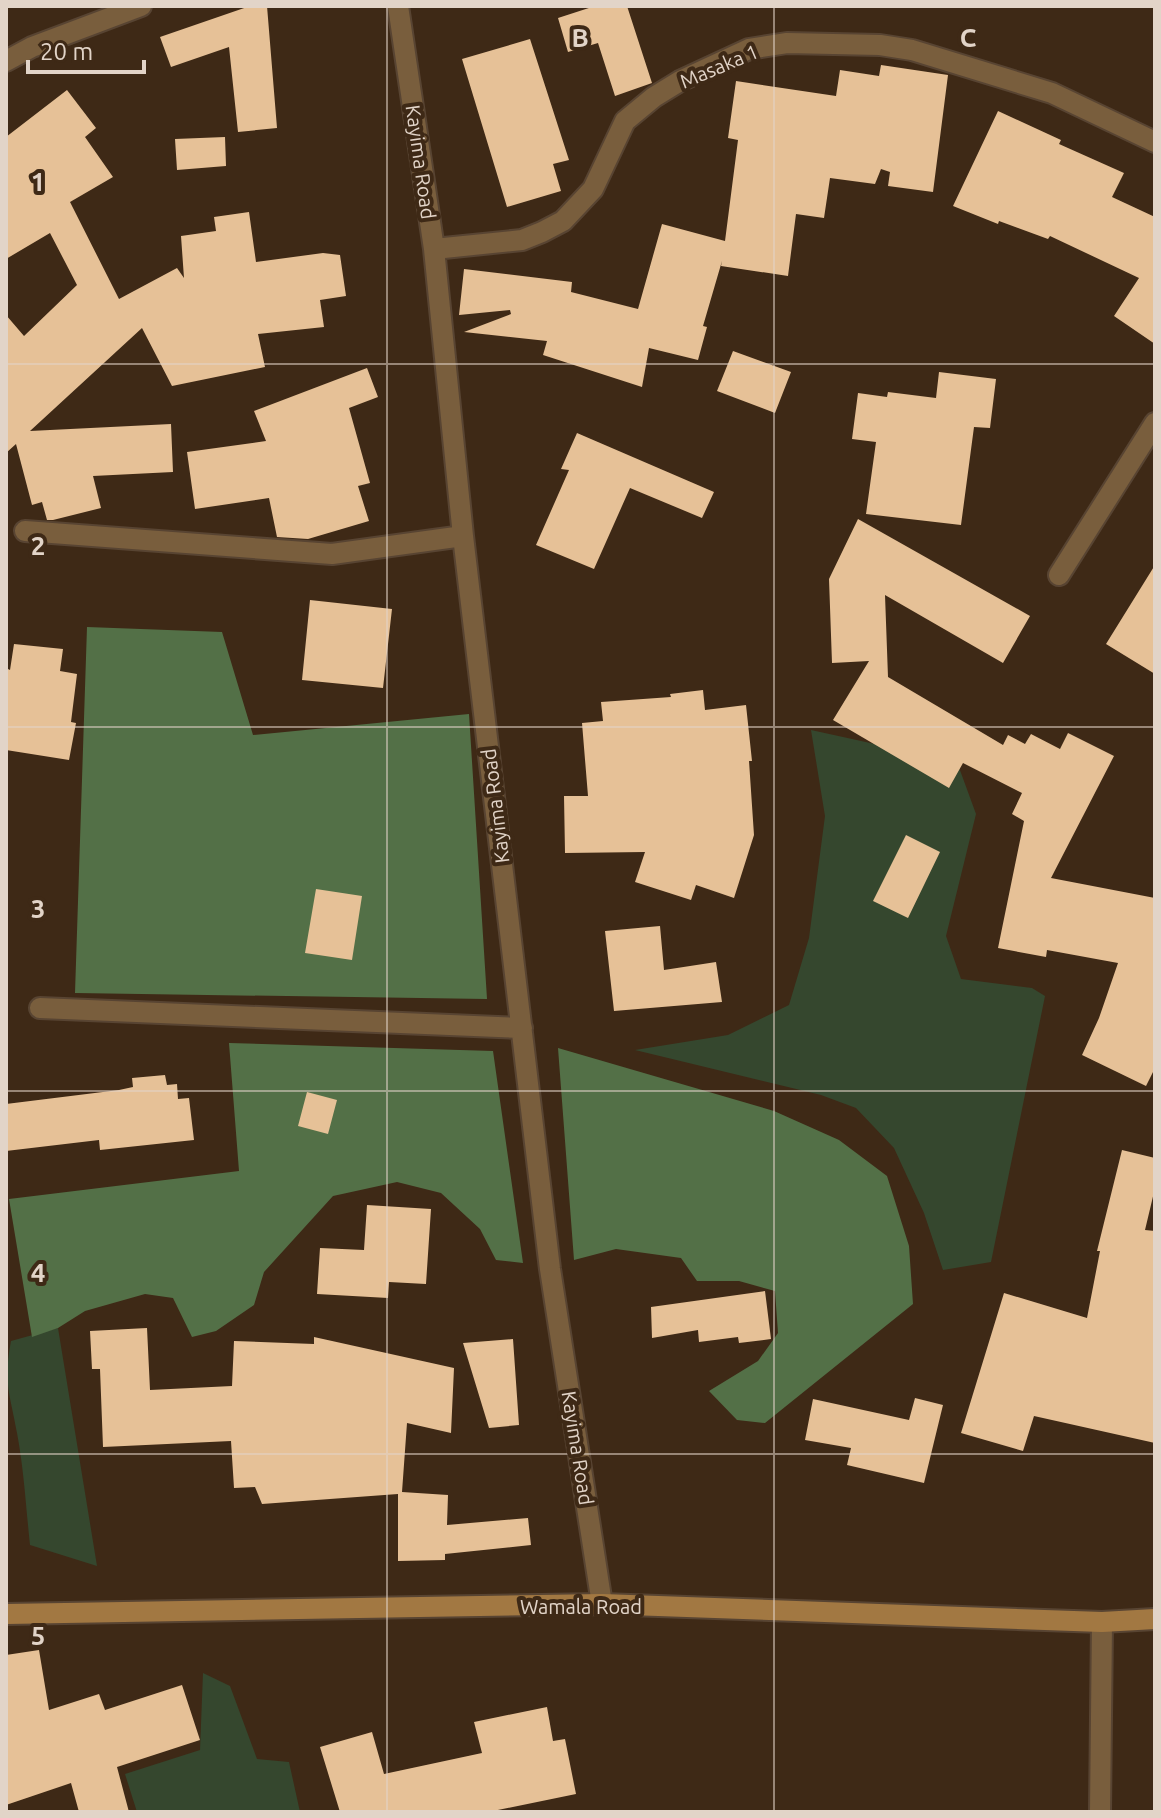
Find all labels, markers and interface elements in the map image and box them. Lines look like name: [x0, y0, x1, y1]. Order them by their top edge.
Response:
text: B: [571, 23, 589, 52]
text: C: [960, 23, 977, 52]
scale bar: [28, 24, 144, 74]
text: 20 m: [40, 38, 93, 65]
street label: Masaka 1: [676, 39, 762, 93]
street label: Kayima Road: [402, 103, 440, 221]
text: 1: [31, 167, 45, 196]
text: 2: [31, 531, 45, 560]
street label: Kayima Road: [477, 747, 513, 865]
text: 3: [31, 894, 45, 923]
text: 4: [31, 1258, 45, 1287]
street label: Kayima Road: [558, 1389, 598, 1507]
street label: Wamala Road: [520, 1595, 642, 1618]
text: 5: [31, 1621, 45, 1650]

